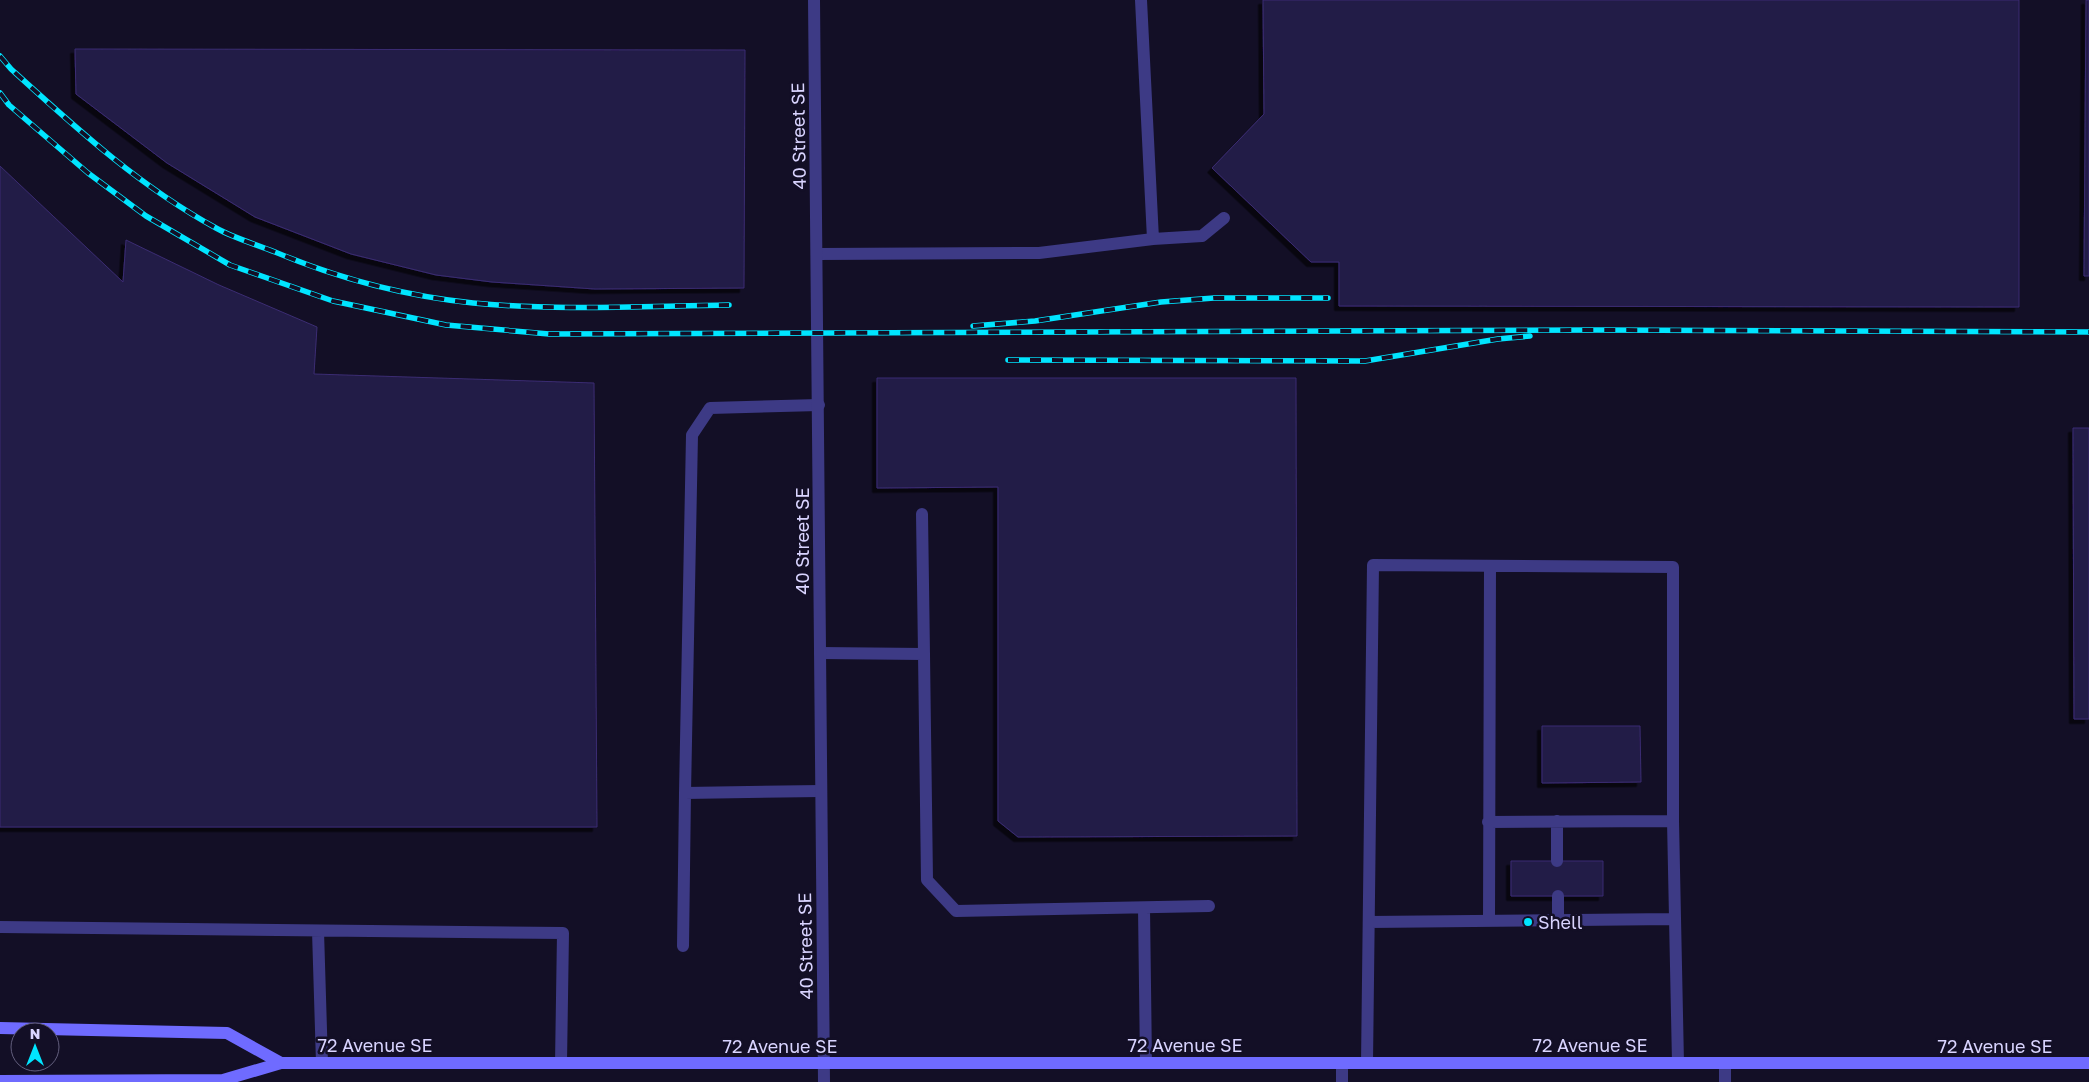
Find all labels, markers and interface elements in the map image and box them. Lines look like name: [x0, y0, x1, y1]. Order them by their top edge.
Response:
street label: 40 Street SE: [786, 82, 810, 190]
street label: 40 Street SE: [791, 488, 813, 594]
street label: 40 Street SE: [793, 892, 817, 1000]
place label: Shell: [1538, 911, 1583, 933]
marker: Shell: [1522, 916, 1534, 928]
north arrow: [10, 1022, 60, 1072]
text: N: [30, 1025, 40, 1042]
street label: 72 Avenue SE: [317, 1034, 433, 1056]
street label: 72 Avenue SE: [1127, 1034, 1243, 1056]
street label: 72 Avenue SE: [1532, 1034, 1648, 1056]
street label: 72 Avenue SE: [722, 1035, 838, 1057]
street label: 72 Avenue SE: [1937, 1035, 2053, 1057]

